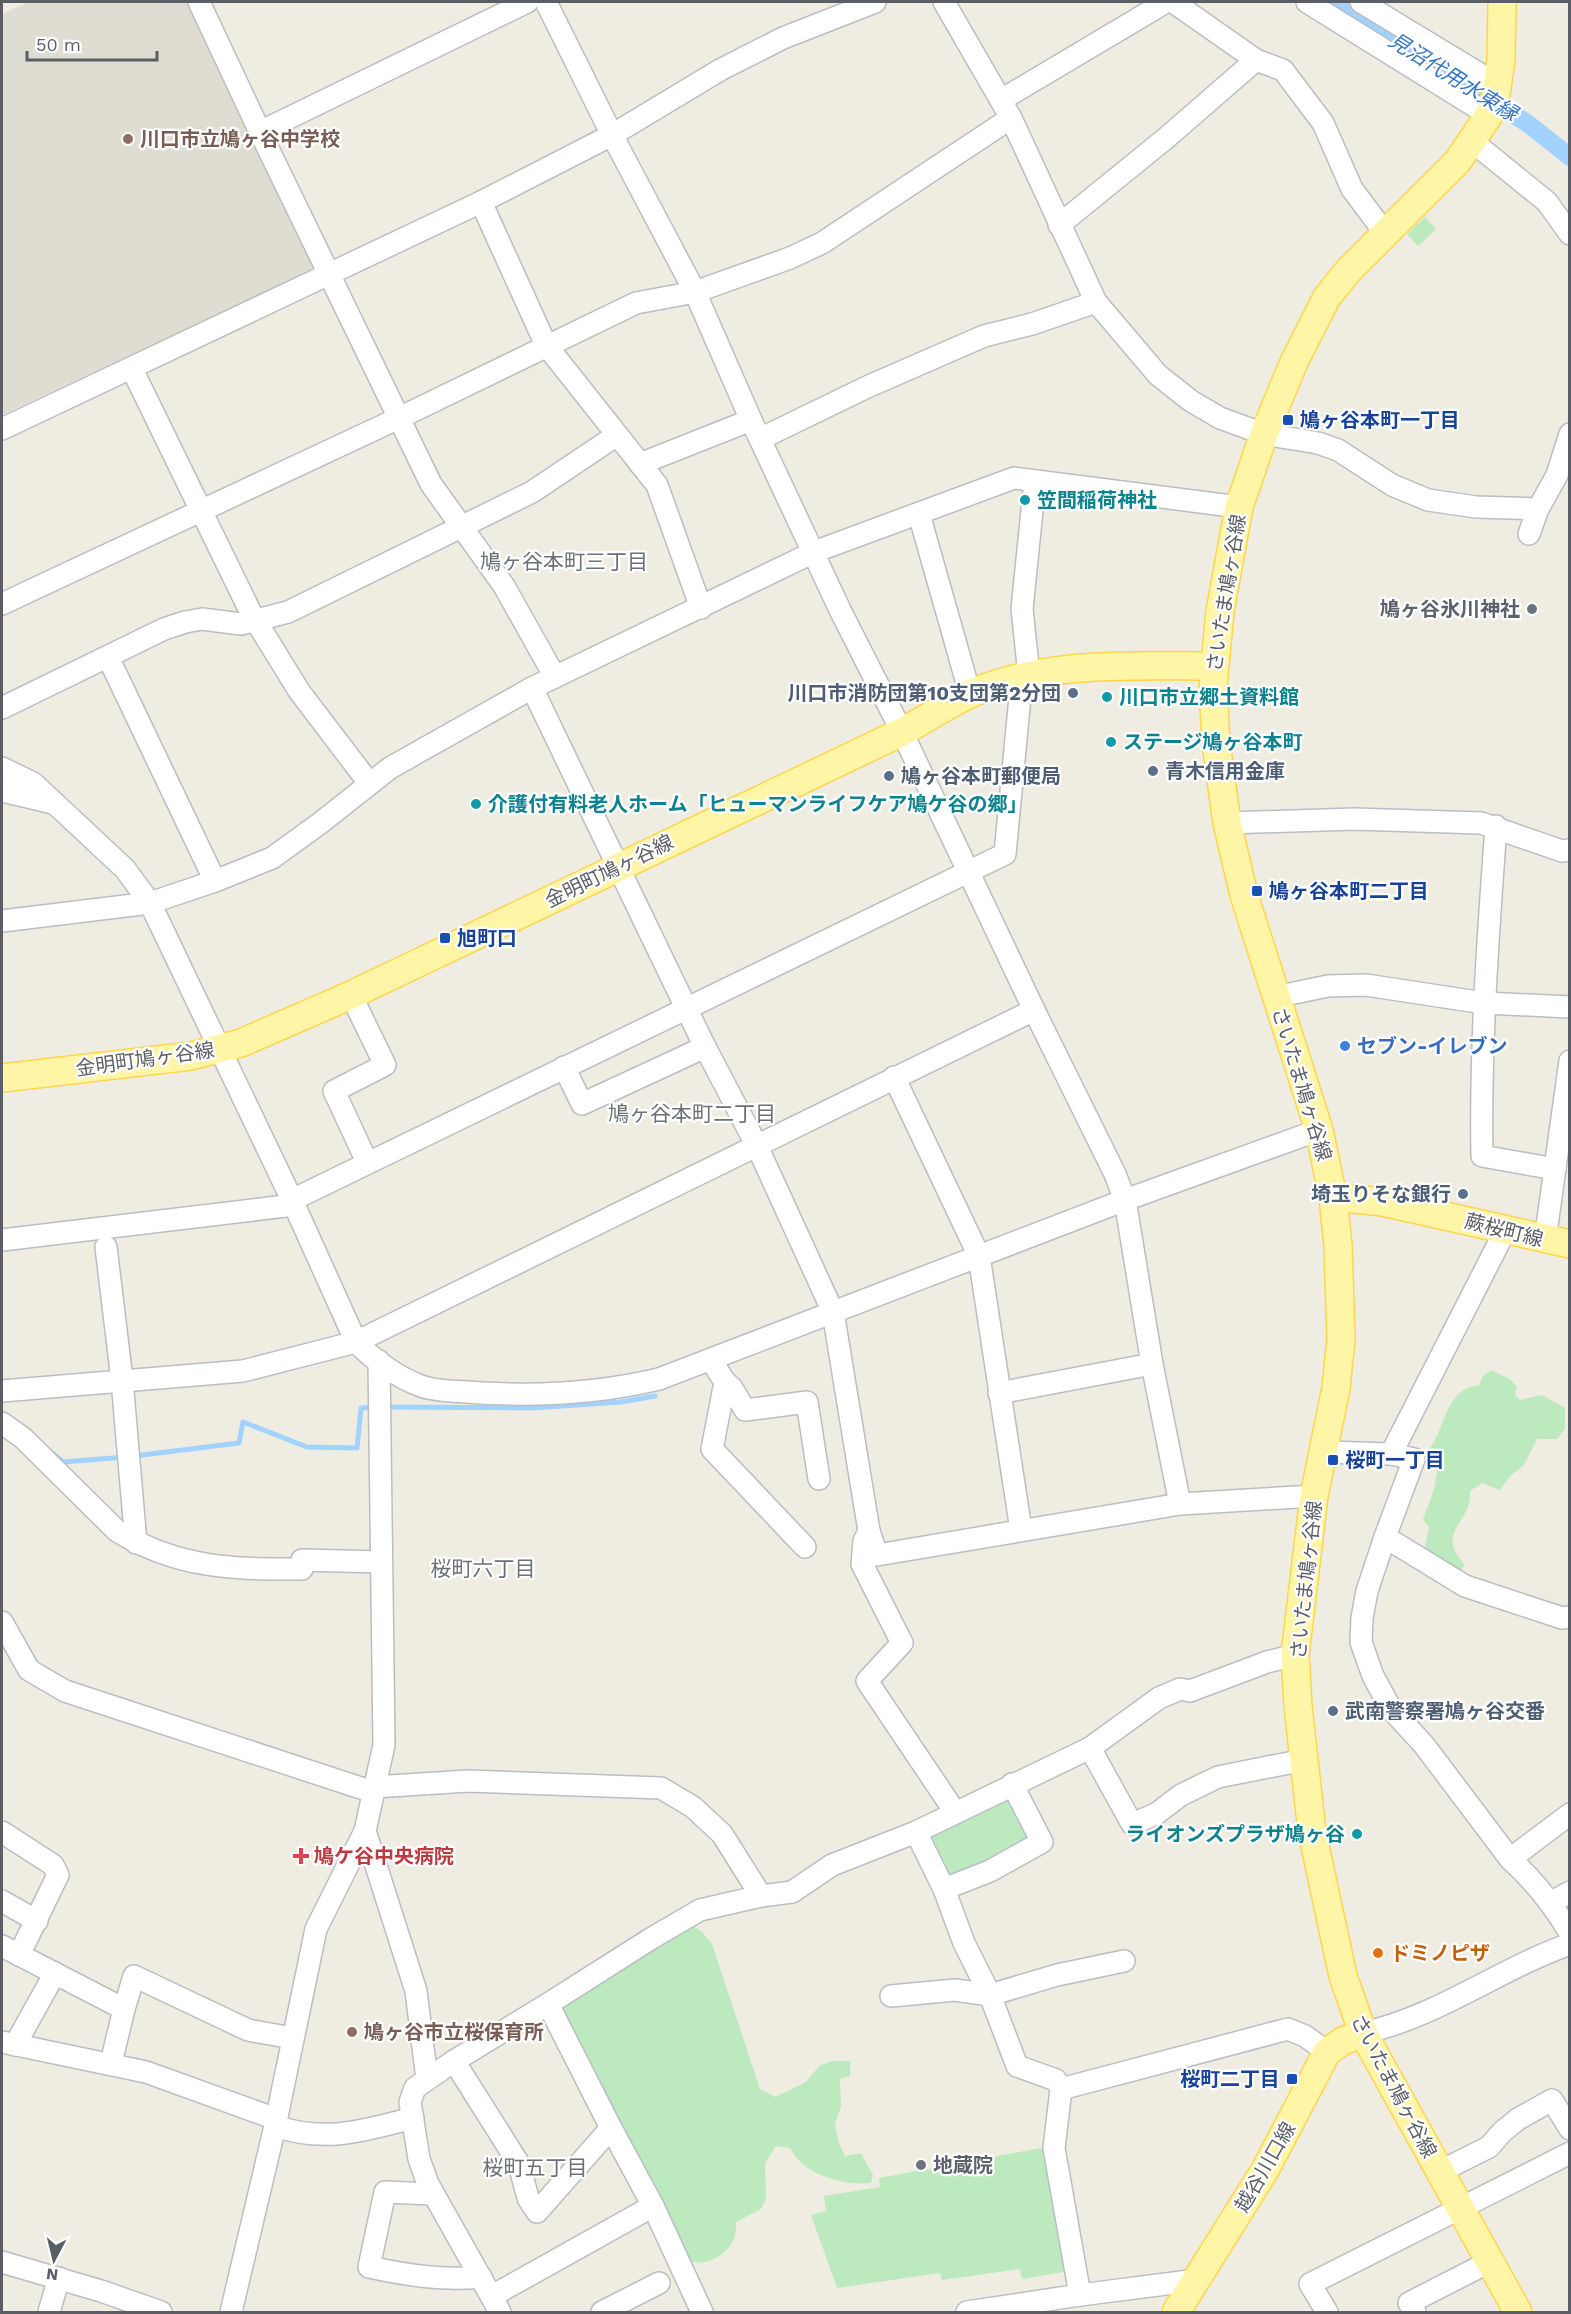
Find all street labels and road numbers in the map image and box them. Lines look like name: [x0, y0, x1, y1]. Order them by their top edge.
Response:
street label: さいたま鳩ヶ谷線: [1202, 512, 1250, 674]
street label: 金明町鳩ヶ谷線: [541, 830, 677, 912]
street label: さいたま鳩ヶ谷線: [1267, 1004, 1337, 1164]
street label: 金明町鳩ヶ谷線: [74, 1037, 216, 1081]
street label: 蕨桜町線: [1462, 1209, 1546, 1251]
street label: さいたま鳩ヶ谷線: [1286, 1499, 1326, 1661]
street label: さいたま鳩ヶ谷線: [1346, 2010, 1442, 2162]
street label: 越谷川口線: [1230, 2118, 1300, 2216]

